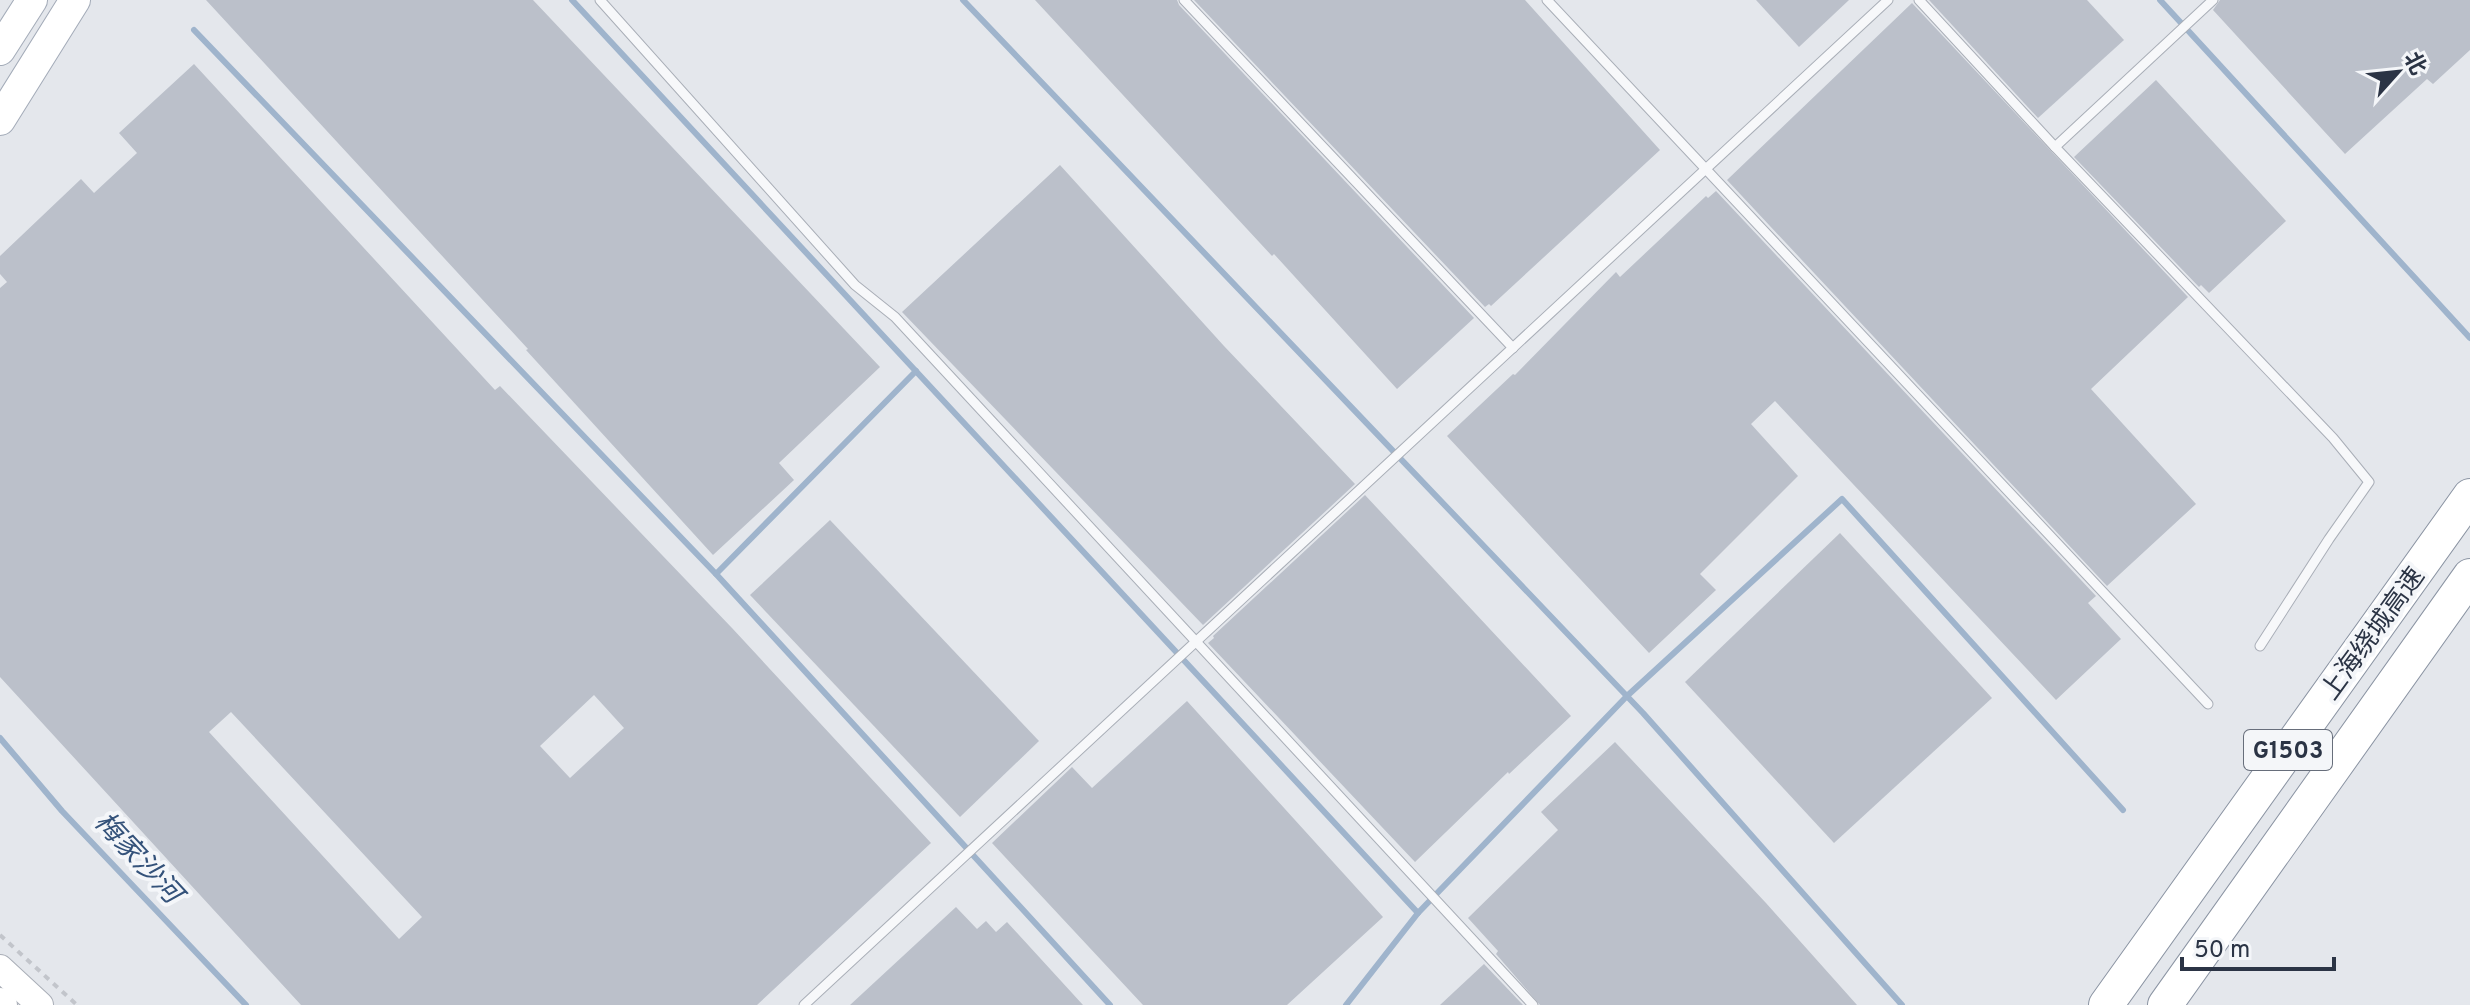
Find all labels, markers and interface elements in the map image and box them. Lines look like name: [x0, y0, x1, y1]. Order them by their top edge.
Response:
north arrow: [2358, 32, 2438, 112]
text: 北: [2397, 48, 2431, 80]
street label: 上海绕城高速: [2315, 562, 2433, 707]
road number: G1503: [2244, 730, 2332, 770]
water label: 梅家沙河: [85, 806, 192, 916]
scale bar: [2182, 921, 2334, 971]
text: 50 m: [2194, 936, 2250, 966]

